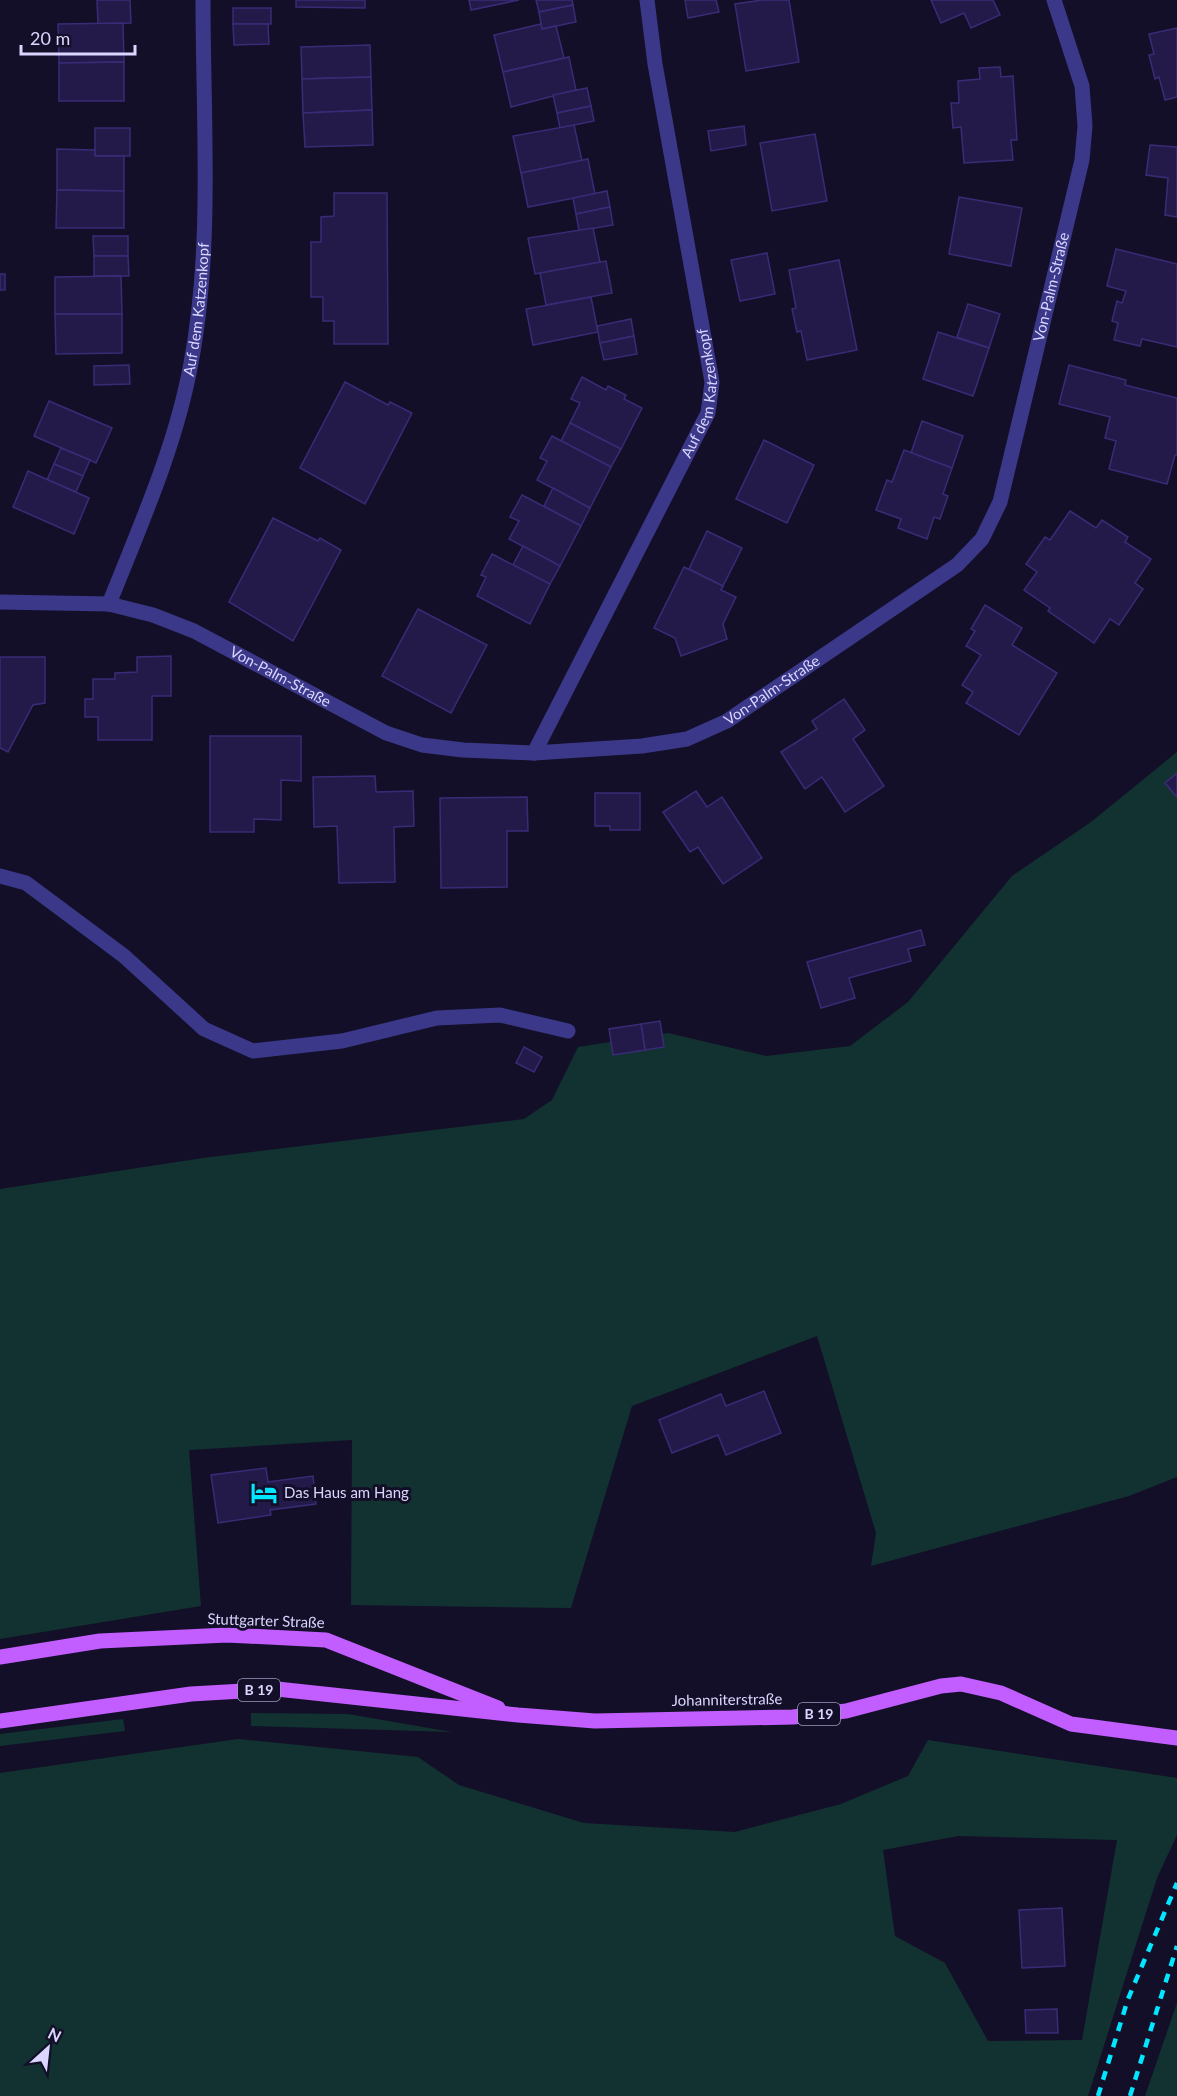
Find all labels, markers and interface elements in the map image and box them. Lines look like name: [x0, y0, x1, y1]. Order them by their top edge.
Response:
scale bar: [21, 18, 135, 56]
text: 20 m: [30, 27, 70, 49]
street label: Von-Palm-Straße: [1029, 230, 1072, 343]
street label: Auf dem Katzenkopf: [179, 241, 212, 378]
street label: Auf dem Katzenkopf: [677, 327, 720, 460]
street label: Von-Palm-Straße: [227, 642, 334, 710]
street label: Von-Palm-Straße: [720, 651, 823, 729]
hotel icon: Das Haus am Hang: [249, 1478, 279, 1508]
place label: Das Haus am Hang: [284, 1483, 409, 1501]
street label: Stuttgarter Straße: [207, 1609, 325, 1631]
road number: B 19: [238, 1679, 280, 1701]
street label: Johanniterstraße: [671, 1689, 783, 1709]
road number: B 19: [798, 1703, 840, 1725]
north arrow: [18, 2018, 78, 2078]
text: N: [45, 2023, 65, 2045]

